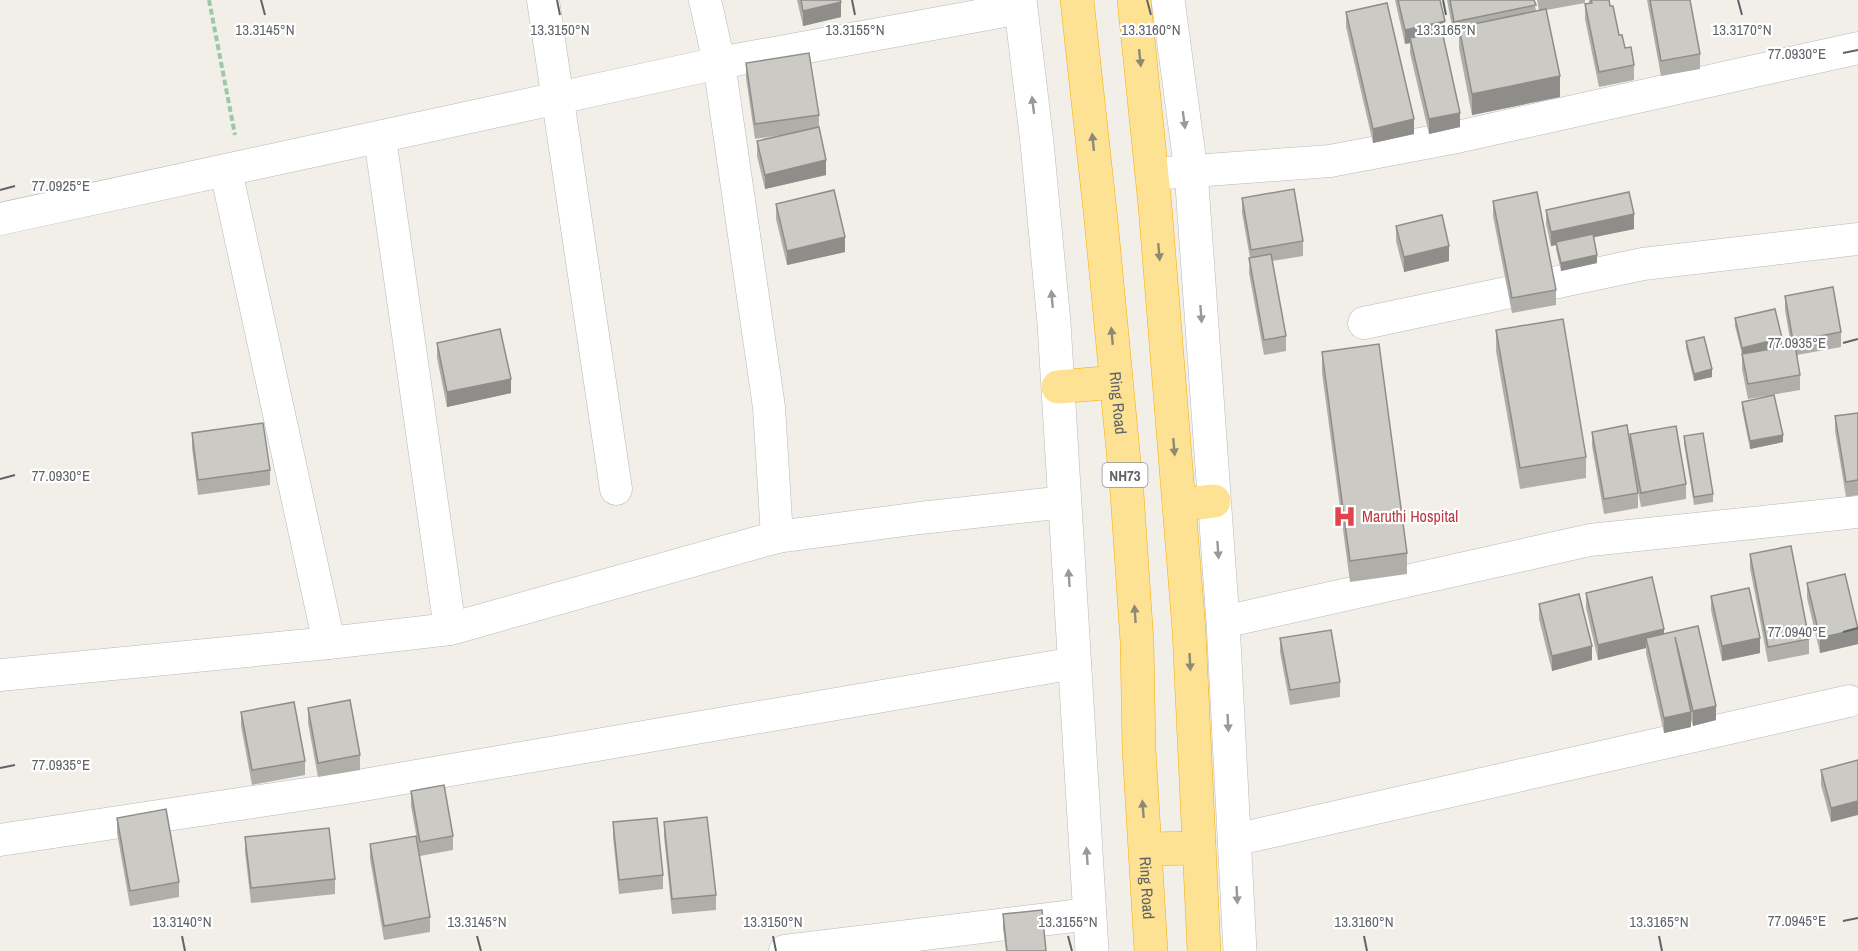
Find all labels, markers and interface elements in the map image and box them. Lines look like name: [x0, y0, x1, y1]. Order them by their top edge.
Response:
text: 13.3145°N: [235, 19, 295, 40]
text: 13.3150°N: [530, 19, 590, 40]
text: 13.3155°N: [825, 19, 885, 40]
text: 13.3160°N: [1121, 19, 1181, 40]
text: 13.3165°N: [1416, 19, 1476, 40]
text: 13.3170°N: [1712, 19, 1772, 40]
text: 77.0930°E: [1768, 43, 1826, 64]
one-way arrow: [1135, 49, 1145, 68]
one-way arrow: [1028, 96, 1038, 115]
one-way arrow: [1180, 111, 1189, 130]
one-way arrow: [1088, 132, 1097, 151]
text: 77.0925°E: [32, 175, 90, 196]
one-way arrow: [1154, 243, 1163, 262]
one-way arrow: [1047, 290, 1056, 309]
one-way arrow: [1196, 304, 1206, 323]
one-way arrow: [1107, 326, 1117, 345]
text: 77.0935°E: [1768, 332, 1826, 353]
street label: Ring Road: [1104, 371, 1132, 435]
one-way arrow: [1169, 437, 1179, 456]
road number: NH73: [1102, 463, 1148, 487]
text: 77.0930°E: [32, 465, 90, 486]
hospital icon: Maruthi Hospital: [1331, 503, 1357, 529]
place label: Maruthi Hospital: [1362, 505, 1458, 527]
one-way arrow: [1213, 541, 1222, 560]
one-way arrow: [1064, 568, 1074, 587]
one-way arrow: [1131, 604, 1140, 623]
text: 77.0940°E: [1768, 621, 1826, 642]
one-way arrow: [1186, 653, 1195, 672]
one-way arrow: [1223, 713, 1233, 732]
text: 77.0935°E: [32, 754, 90, 775]
one-way arrow: [1138, 799, 1148, 818]
one-way arrow: [1082, 847, 1092, 866]
street label: Ring Road: [1134, 856, 1160, 920]
one-way arrow: [1233, 886, 1242, 905]
text: 77.0945°E: [1768, 910, 1826, 931]
text: 13.3140°N: [152, 911, 212, 932]
text: 13.3145°N: [447, 911, 507, 932]
text: 13.3150°N: [743, 911, 803, 932]
text: 13.3155°N: [1038, 911, 1098, 932]
text: 13.3160°N: [1334, 911, 1394, 932]
text: 13.3165°N: [1629, 911, 1689, 932]

